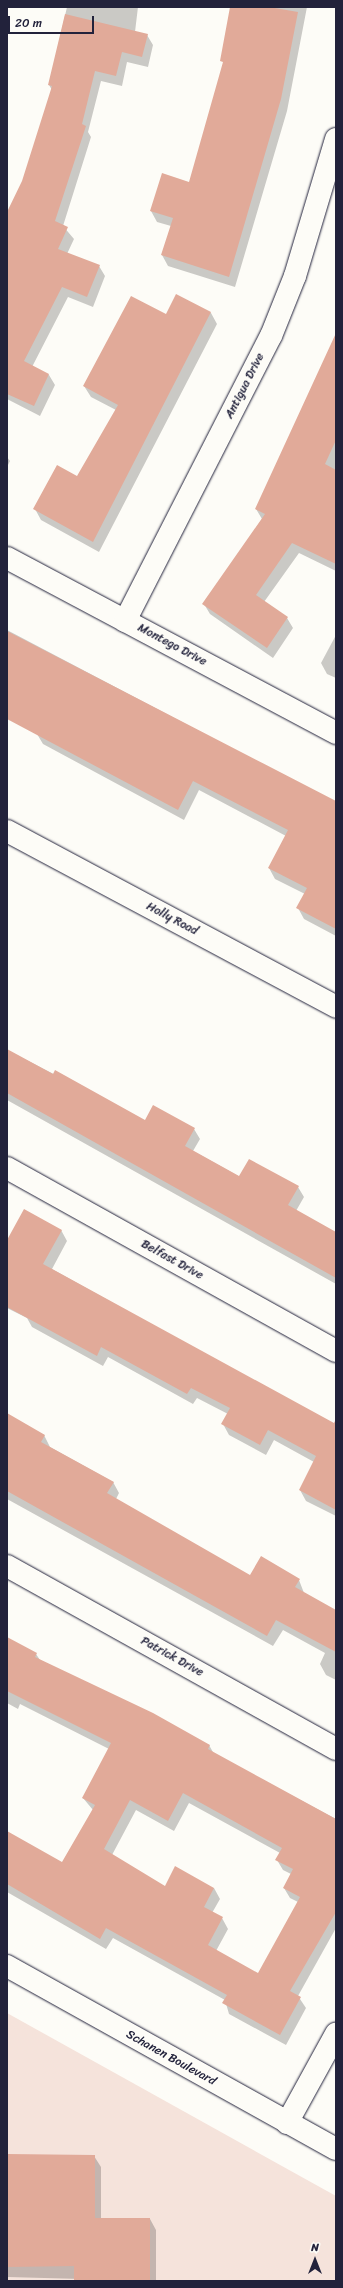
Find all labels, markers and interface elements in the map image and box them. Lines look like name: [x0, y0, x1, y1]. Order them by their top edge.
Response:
scale bar: [10, 8, 96, 34]
text: 20 m: [15, 12, 42, 34]
street label: Antigua Drive: [222, 351, 268, 421]
street label: Montego Drive: [135, 621, 209, 669]
street label: Holly Road: [144, 899, 200, 939]
street label: Belfast Drive: [138, 1237, 206, 1283]
street label: Patrick Drive: [138, 1634, 206, 1680]
street label: Schanen Boulevard: [124, 2027, 218, 2089]
text: N: [311, 2238, 319, 2257]
north arrow: [295, 2240, 335, 2280]

